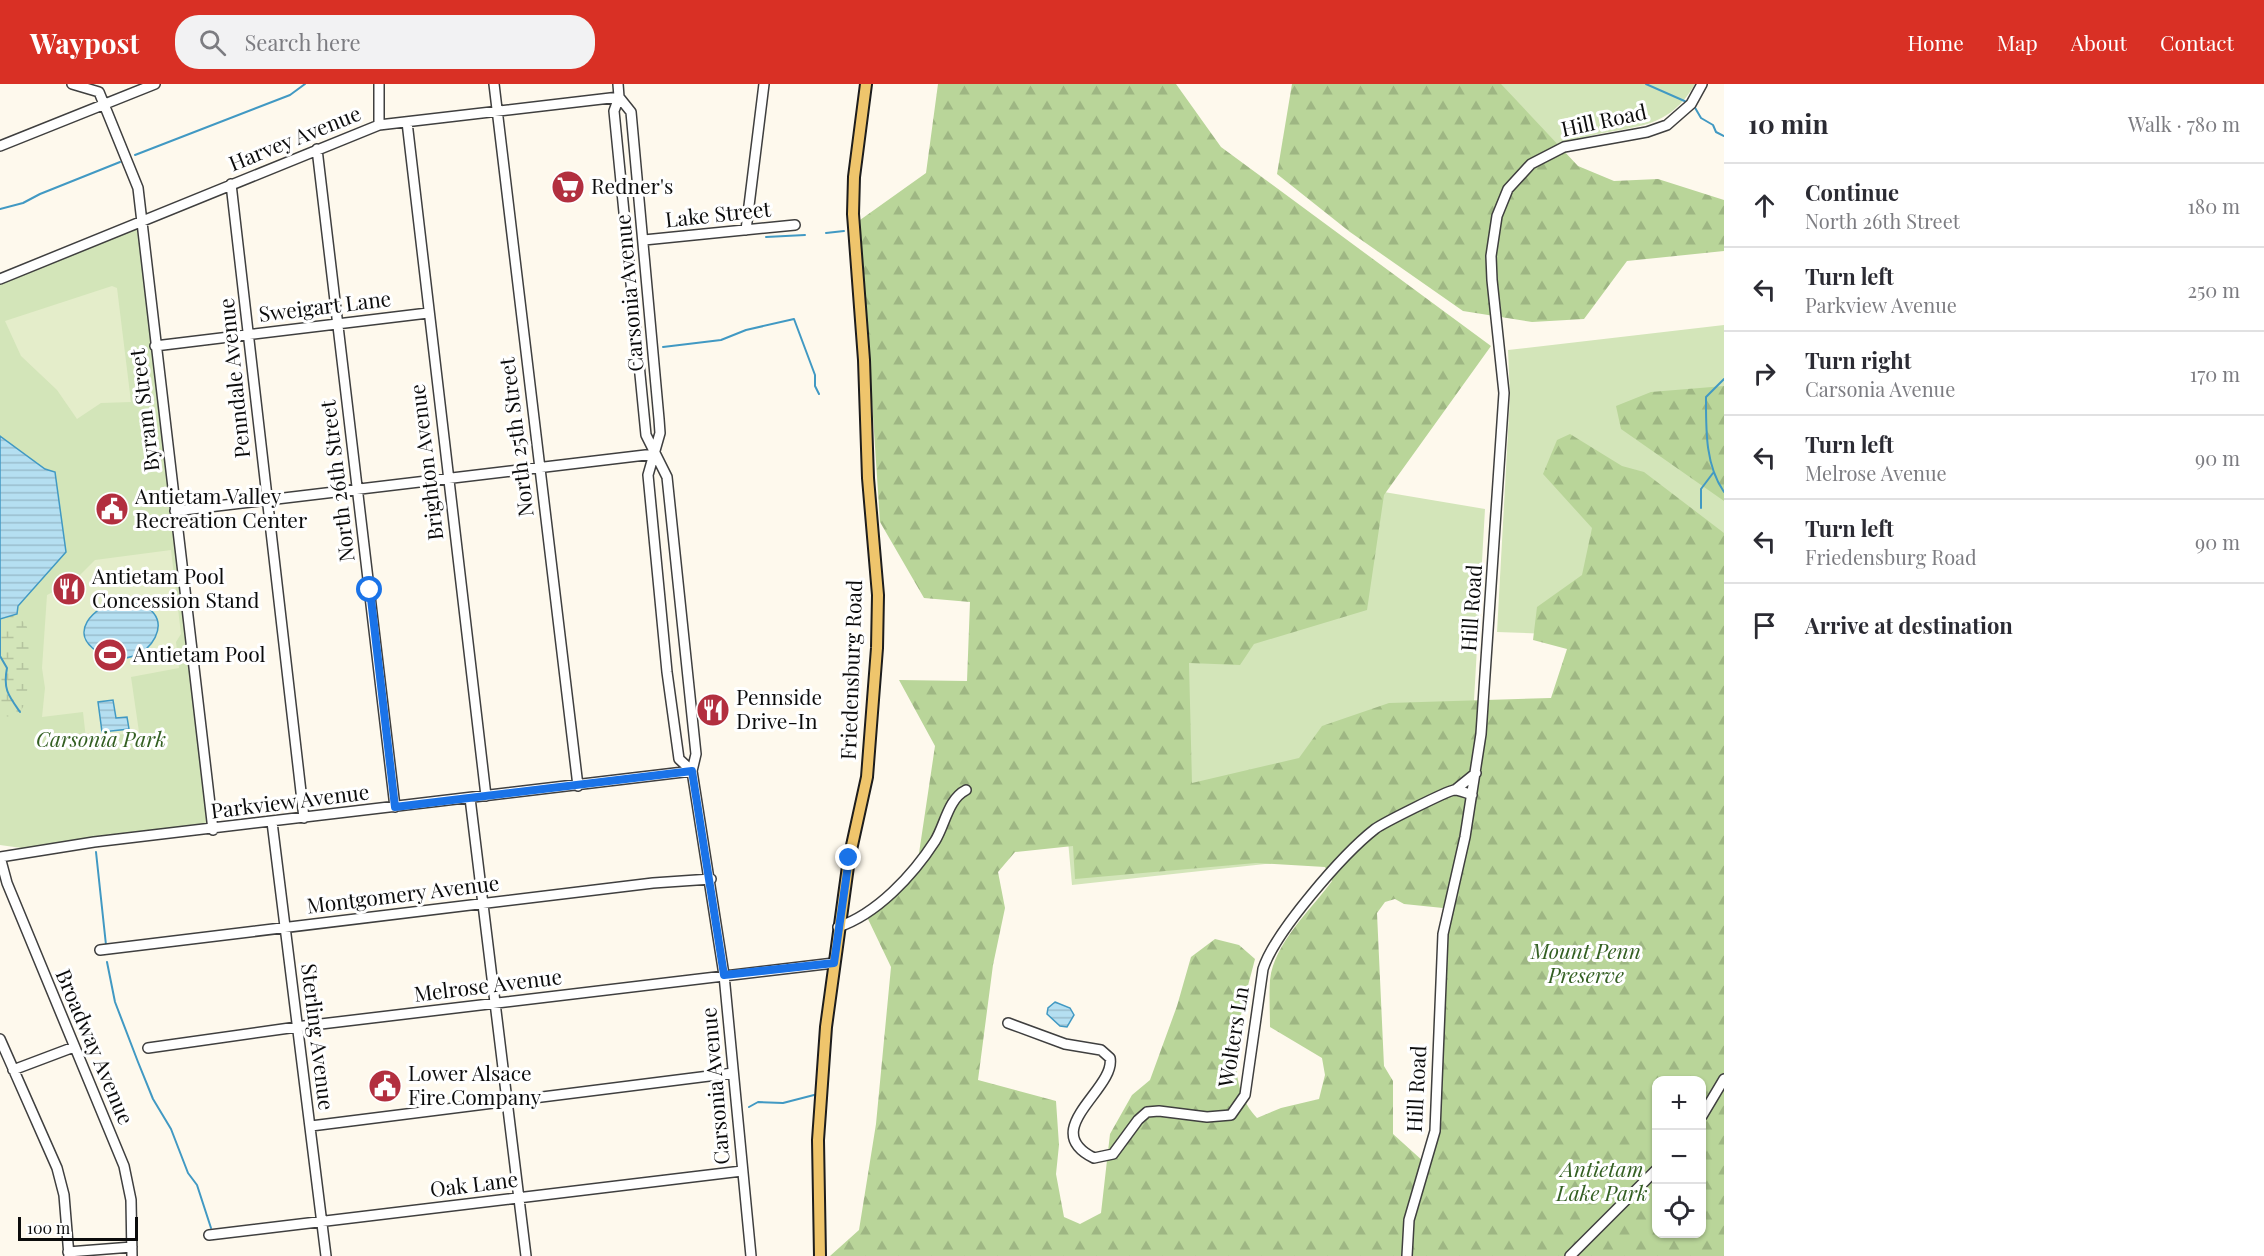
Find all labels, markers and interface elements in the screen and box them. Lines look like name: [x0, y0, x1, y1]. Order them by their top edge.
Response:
search box: [175, 15, 595, 69]
text: Waypost: [30, 24, 139, 61]
icon: search: [196, 26, 229, 59]
text: Search here: [244, 27, 361, 57]
text: Home: [1908, 28, 1964, 56]
text: Map: [1997, 28, 2038, 56]
text: About: [2071, 28, 2127, 56]
text: Contact: [2160, 28, 2234, 56]
street label: Hill Road: [1558, 96, 1649, 142]
street label: Harvey Avenue: [224, 98, 364, 176]
text: 10 min: [1748, 106, 1828, 141]
text: Walk · 780 m: [2128, 110, 2240, 137]
supermarket icon: Redner's: [550, 169, 586, 205]
place label: Redner's: [591, 171, 673, 199]
text: Continue: [1805, 177, 1899, 207]
icon: ahead: [1748, 189, 1781, 222]
text: 180 m: [2187, 192, 2240, 219]
street label: Lake Street: [664, 193, 773, 232]
text: North 26th Street: [1805, 207, 1960, 234]
street label: Carsonia Avenue: [607, 213, 649, 373]
text: Turn left: [1805, 261, 1894, 291]
icon: left: [1748, 273, 1781, 306]
text: 250 m: [2187, 276, 2240, 303]
street label: Sweigart Lane: [257, 283, 392, 327]
text: Parkview Avenue: [1805, 291, 1957, 318]
street label: Penndale Avenue: [211, 297, 255, 460]
text: Turn right: [1805, 345, 1911, 375]
street label: Byram Street: [122, 347, 164, 473]
street label: North 25th Street: [491, 355, 539, 519]
icon: right: [1748, 357, 1781, 390]
text: 170 m: [2190, 360, 2240, 387]
text: Carsonia Avenue: [1805, 375, 1955, 402]
street label: Brighton Avenue: [402, 383, 448, 542]
street label: North 26th Street: [312, 398, 360, 564]
text: Turn left: [1805, 429, 1894, 459]
icon: left: [1748, 441, 1781, 474]
text: 90 m: [2195, 444, 2240, 471]
text: Melrose Avenue: [1805, 459, 1947, 486]
place label: Antietam Valley Recreation Center: [134, 481, 308, 533]
public building icon: Antietam Valley Recreation Center: [94, 491, 130, 527]
text: Turn left: [1805, 513, 1894, 543]
icon: left: [1748, 525, 1781, 558]
text: 90 m: [2195, 528, 2240, 555]
text: Friedensburg Road: [1805, 543, 1977, 570]
place label: Antietam Pool Concession Stand: [91, 561, 260, 613]
street label: Hill Road: [1453, 563, 1487, 652]
restaurant icon: Antietam Pool Concession Stand: [51, 571, 87, 607]
route start: [356, 576, 382, 602]
street label: Friedensburg Road: [833, 579, 867, 761]
icon: arrive: [1748, 609, 1781, 642]
text: Arrive at destination: [1805, 610, 2013, 640]
sports icon: Antietam Pool: [92, 637, 128, 673]
place label: Antietam Pool: [132, 639, 266, 667]
place label: Pennside Drive-In: [736, 682, 822, 734]
restaurant icon: Pennside Drive-In: [695, 692, 731, 728]
park label: Carsonia Park: [36, 724, 166, 752]
street label: Parkview Avenue: [209, 776, 371, 824]
route end: [835, 844, 861, 870]
street label: Montgomery Avenue: [305, 867, 501, 919]
park label: Mount Penn Preserve: [1530, 936, 1641, 988]
street label: Melrose Avenue: [412, 961, 563, 1007]
street label: Sterling Avenue: [296, 962, 342, 1112]
street label: Broadway Avenue: [50, 964, 141, 1128]
street label: Wolters Ln: [1210, 984, 1254, 1090]
street label: Carsonia Avenue: [693, 1006, 735, 1166]
street label: Hill Road: [1399, 1045, 1431, 1133]
place label: Lower Alsace Fire Company: [408, 1058, 541, 1110]
public building icon: Lower Alsace Fire Company: [367, 1068, 403, 1104]
map controls: [1652, 1076, 1706, 1238]
button: +: [1652, 1076, 1706, 1130]
button: −: [1652, 1130, 1706, 1184]
park label: Antietam Lake Park: [1555, 1154, 1648, 1206]
street label: Oak Lane: [428, 1164, 519, 1202]
button: locate: [1652, 1184, 1706, 1238]
scale bar: [18, 1214, 138, 1242]
text: 100 m: [27, 1217, 70, 1238]

